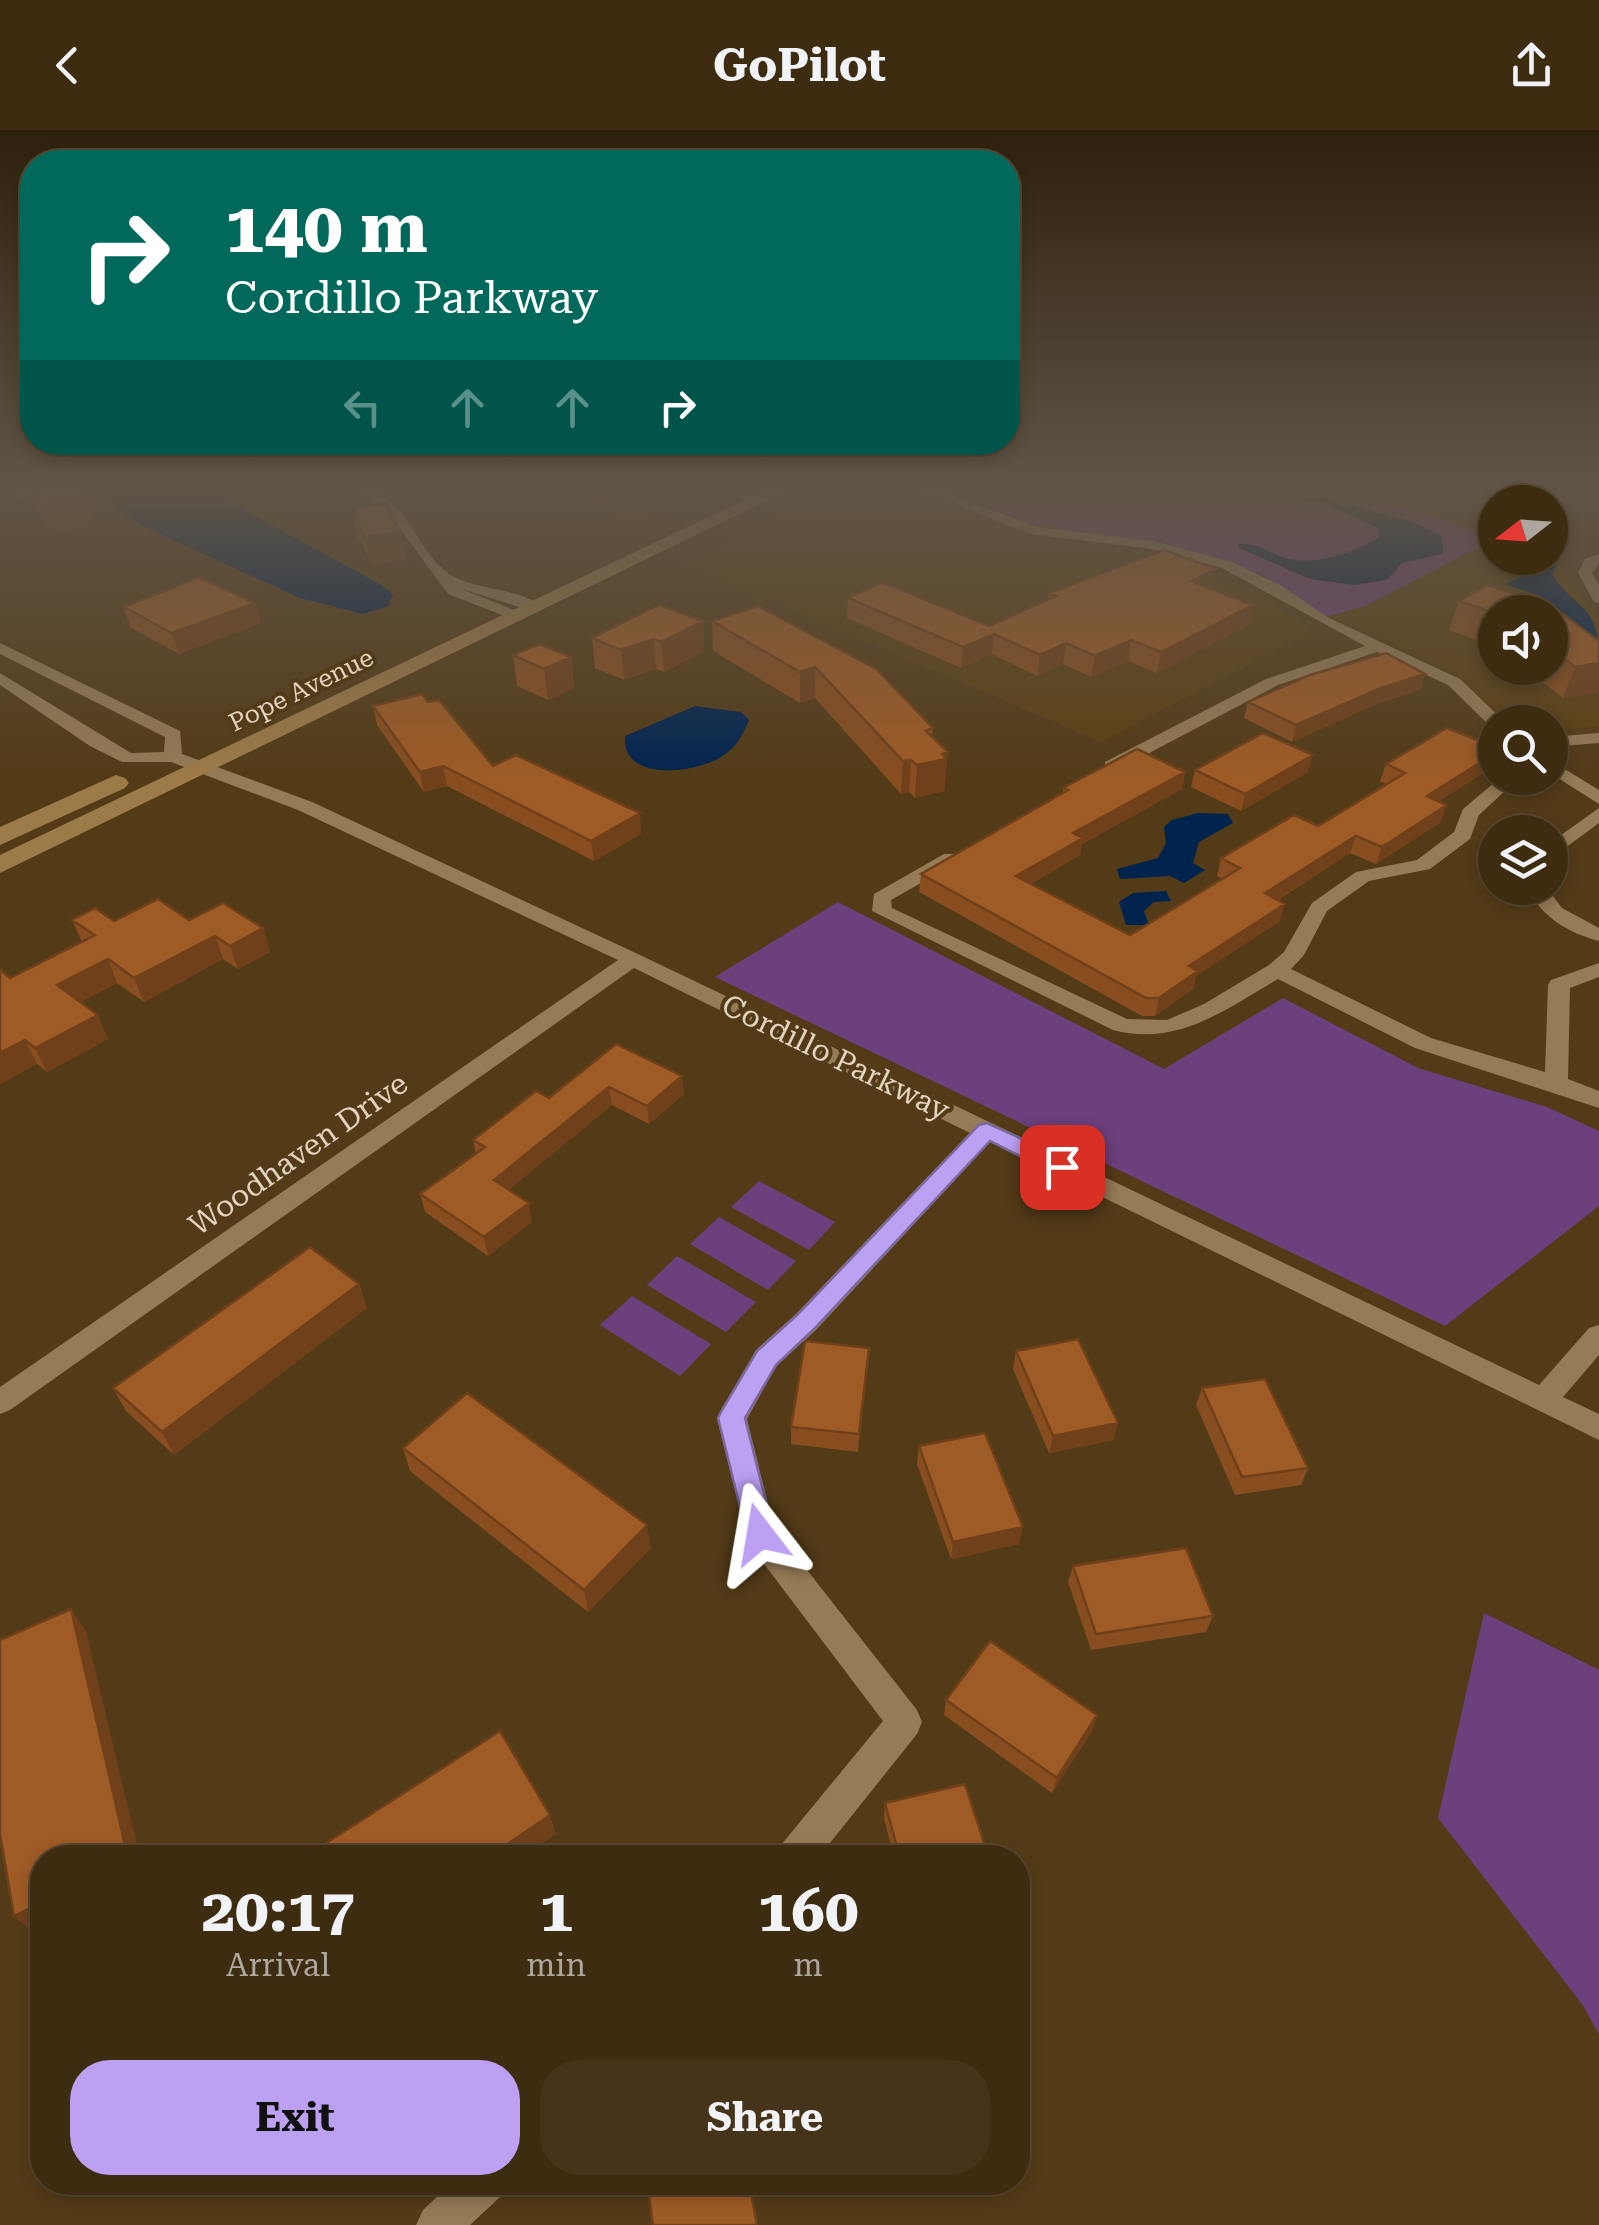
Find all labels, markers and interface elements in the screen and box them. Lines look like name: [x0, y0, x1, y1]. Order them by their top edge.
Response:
icon: back: [40, 38, 95, 93]
icon: share: [1504, 38, 1559, 93]
text: GoPilot: [713, 39, 886, 92]
text: 140 m: [225, 187, 428, 269]
icon: right: [60, 190, 190, 320]
text: Cordillo Parkway: [225, 271, 598, 324]
icon: left: [335, 380, 390, 435]
icon: ahead: [440, 380, 495, 435]
icon: ahead: [545, 380, 600, 435]
icon: right: [650, 380, 705, 435]
north arrow: [1478, 485, 1568, 575]
map controls: [1478, 485, 1568, 905]
button: sound: [1478, 595, 1568, 685]
street label: Pope Avenue: [224, 643, 378, 737]
button: search: [1478, 705, 1568, 795]
button: layers: [1478, 815, 1568, 905]
street label: Cordillo Parkway: [716, 987, 956, 1127]
street label: Woodhaven Drive: [182, 1065, 414, 1243]
pin: [1020, 1125, 1105, 1210]
icon: arrive: [1035, 1140, 1090, 1195]
position arrow: [708, 1482, 812, 1586]
text: 20:17: [201, 1875, 355, 1946]
text: 1: [539, 1875, 573, 1946]
text: 160: [758, 1875, 859, 1946]
text: Arrival: [226, 1946, 330, 1984]
text: min: [526, 1946, 586, 1984]
text: m: [794, 1946, 823, 1984]
button: Exit: [70, 2060, 520, 2175]
button: Share: [540, 2060, 990, 2175]

